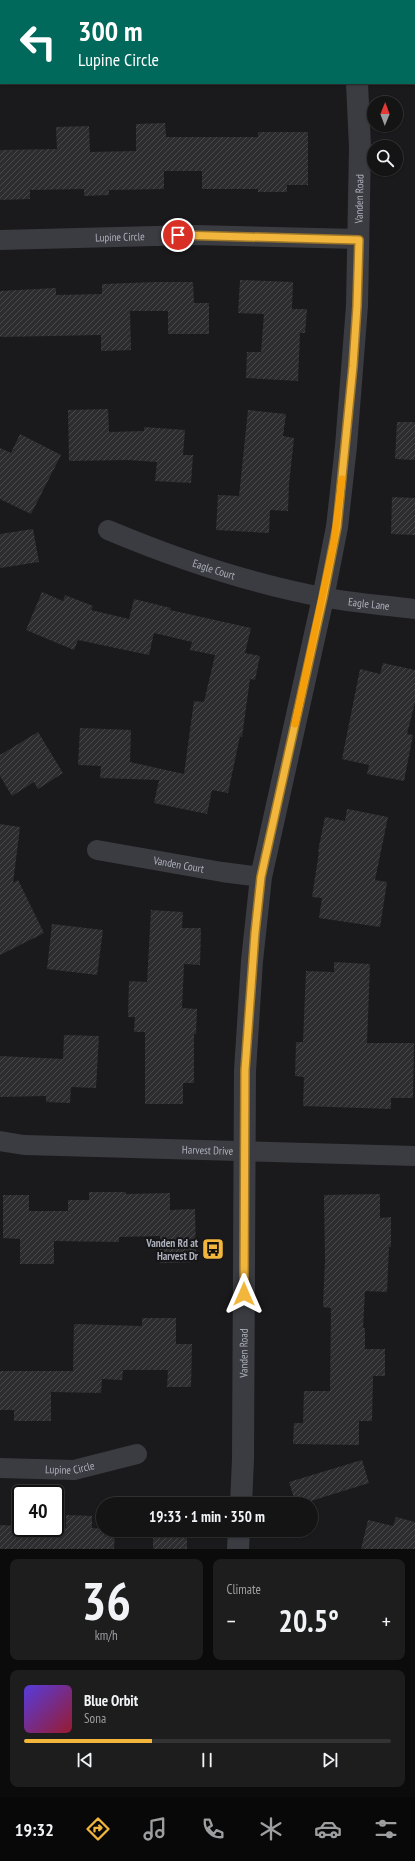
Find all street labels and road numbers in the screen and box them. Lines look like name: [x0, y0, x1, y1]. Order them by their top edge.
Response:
street label: Vanden Road: [352, 174, 366, 225]
street label: Lupine Circle: [95, 229, 145, 245]
street label: Eagle Court: [191, 556, 237, 583]
street label: Eagle Lane: [347, 594, 391, 613]
street label: Vanden Court: [151, 853, 205, 876]
street label: Harvest Drive: [182, 1142, 234, 1158]
street label: Vanden Road: [236, 1328, 251, 1379]
street label: Lupine Circle: [45, 1458, 96, 1477]

